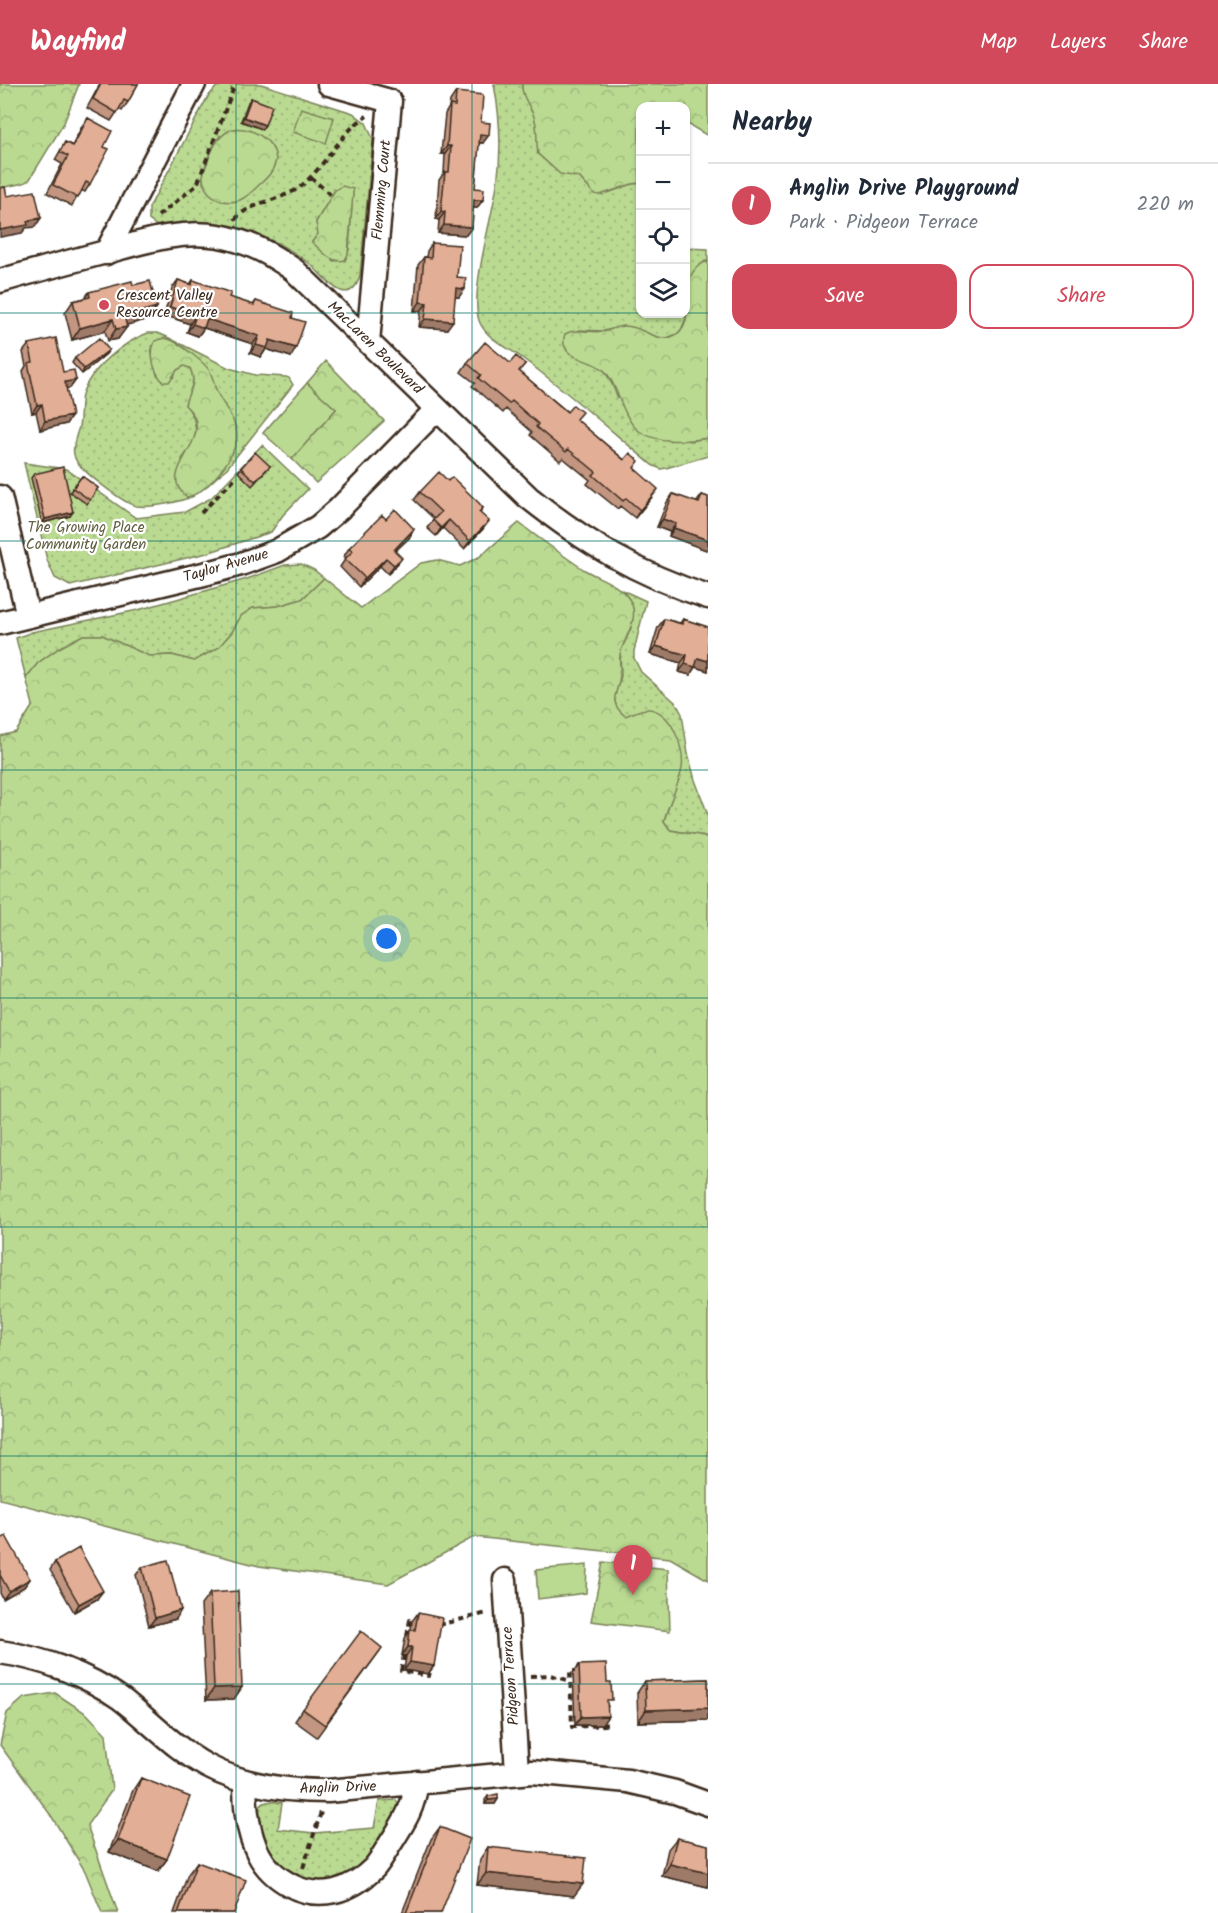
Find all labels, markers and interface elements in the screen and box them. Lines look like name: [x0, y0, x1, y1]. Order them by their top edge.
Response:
text: Wayfind: [30, 20, 126, 65]
text: Map: [980, 26, 1017, 59]
text: Layers: [1050, 26, 1106, 59]
text: Share: [1139, 26, 1188, 59]
map controls: [636, 102, 690, 318]
button: +: [636, 102, 690, 156]
text: Nearby: [732, 102, 812, 144]
street label: Flemming Court: [366, 139, 398, 241]
button: −: [636, 156, 690, 210]
text: Anglin Drive Playground: [789, 172, 1019, 207]
text: 1: [748, 189, 755, 221]
text: 220 m: [1137, 189, 1194, 221]
text: Park · Pidgeon Terrace: [789, 207, 978, 239]
button: locate: [636, 210, 690, 264]
button: layers: [636, 264, 690, 318]
button: Save: [732, 264, 957, 329]
button: Share: [969, 264, 1194, 329]
place label: Crescent Valley Resource Centre: [116, 284, 218, 325]
street label: MacLaren Boulevard: [321, 295, 429, 401]
marker: Crescent Valley Resource Centre: [97, 298, 111, 312]
park label: The Growing Place Community Garden: [26, 516, 146, 557]
street label: Taylor Avenue: [181, 542, 272, 590]
your location: [372, 924, 401, 953]
pin: 1: [614, 1546, 652, 1595]
street label: Pidgeon Terrace: [496, 1626, 526, 1726]
street label: Anglin Drive: [299, 1775, 377, 1801]

